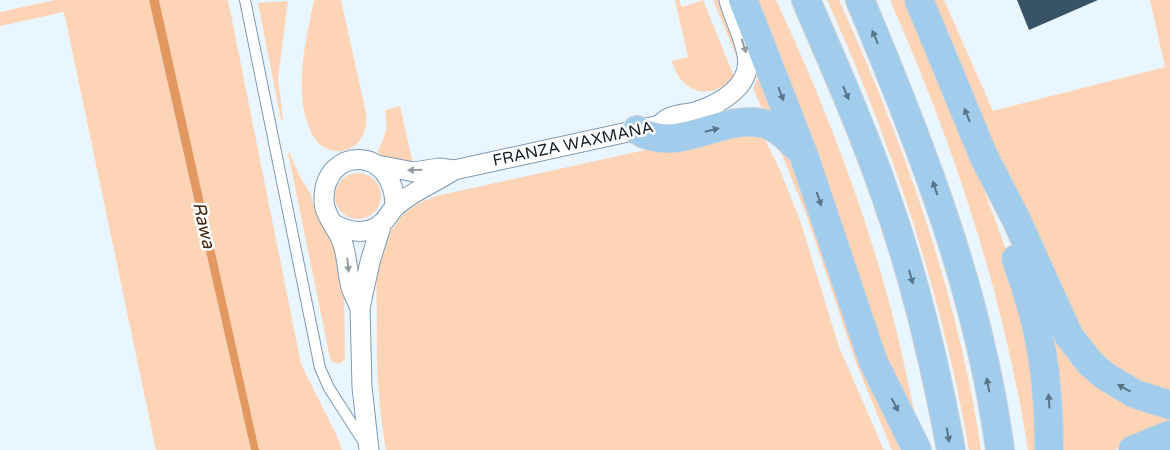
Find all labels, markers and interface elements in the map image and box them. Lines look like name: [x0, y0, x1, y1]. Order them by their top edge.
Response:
one-way arrow: [871, 30, 879, 44]
one-way arrow: [741, 39, 749, 54]
one-way arrow: [842, 86, 850, 100]
one-way arrow: [777, 87, 785, 102]
one-way arrow: [962, 108, 970, 122]
street label: FRANZA WAXMANA: [491, 117, 655, 171]
one-way arrow: [704, 126, 719, 134]
one-way arrow: [407, 167, 423, 175]
one-way arrow: [931, 180, 939, 195]
one-way arrow: [815, 192, 823, 207]
water label: Rawa: [188, 200, 220, 251]
one-way arrow: [344, 258, 352, 274]
one-way arrow: [907, 269, 915, 284]
one-way arrow: [983, 376, 991, 392]
one-way arrow: [1117, 384, 1132, 392]
one-way arrow: [1044, 393, 1052, 409]
one-way arrow: [891, 397, 899, 412]
one-way arrow: [945, 427, 953, 443]

